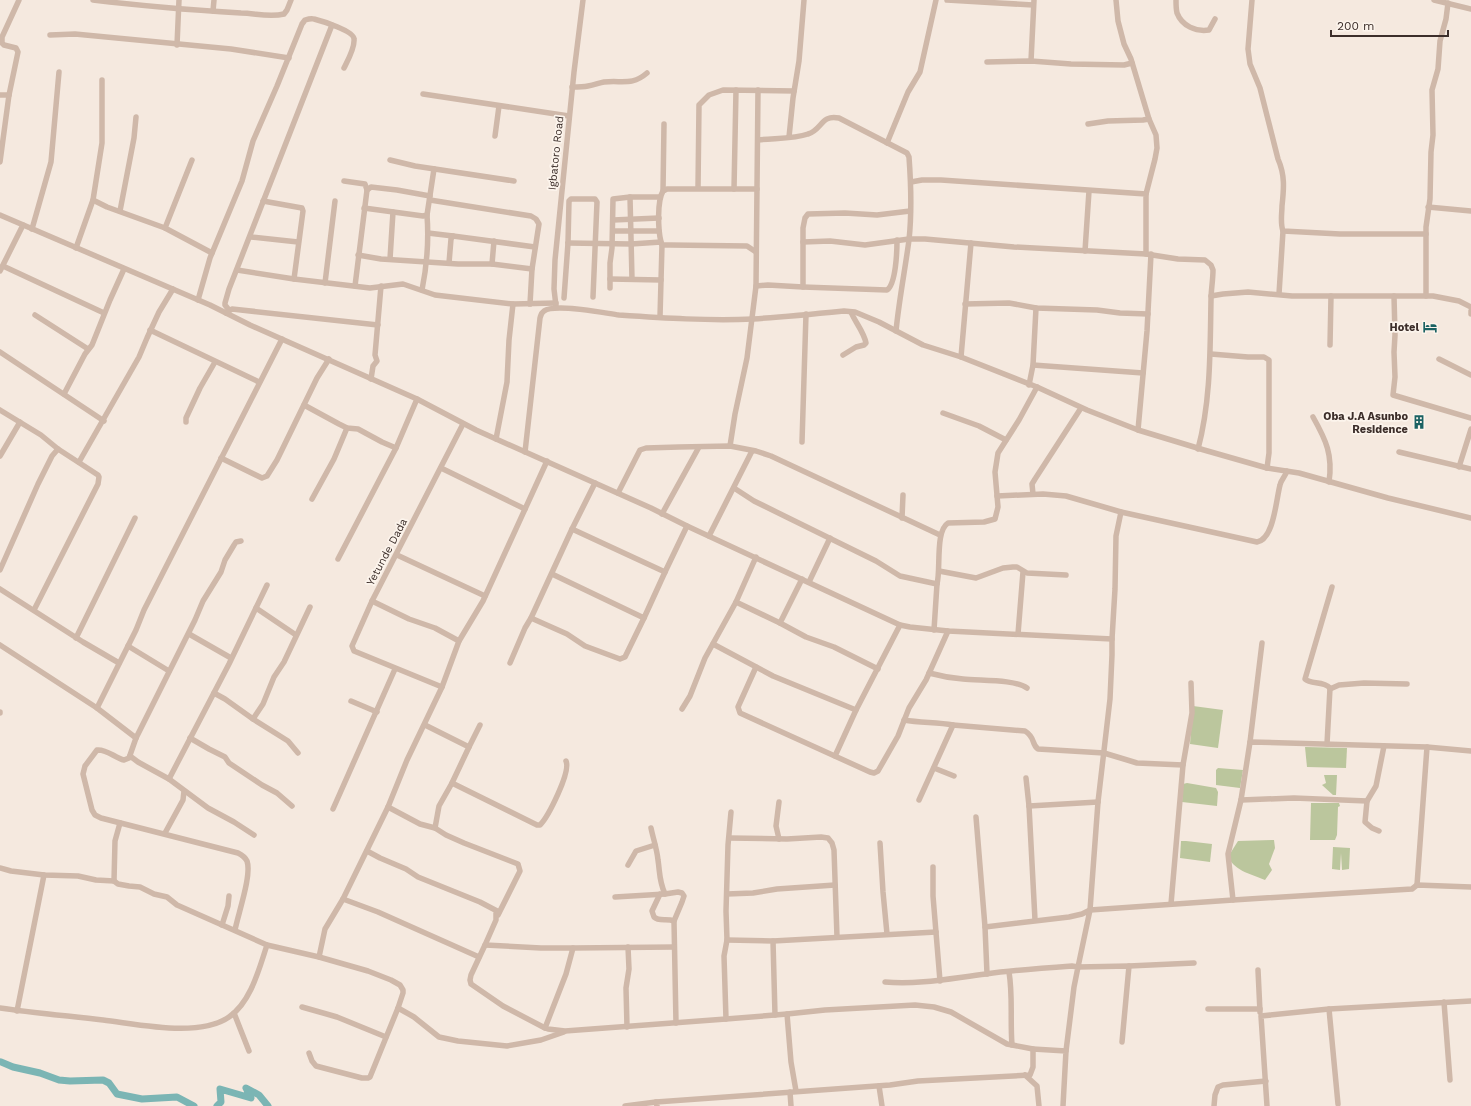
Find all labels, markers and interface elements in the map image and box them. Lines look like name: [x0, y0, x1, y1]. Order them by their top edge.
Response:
scale bar: [1331, 12, 1448, 38]
text: 200 m: [1337, 19, 1374, 33]
street label: Igbatoro Road: [546, 115, 566, 191]
hotel icon: Hotel: [1422, 319, 1438, 335]
place label: Hotel: [1390, 321, 1419, 334]
place label: Oba J.A Asunbo Residence: [1323, 410, 1408, 436]
building icon: Oba J.A Asunbo Residence: [1411, 414, 1427, 430]
street label: Yetunde Dada: [364, 516, 410, 588]

